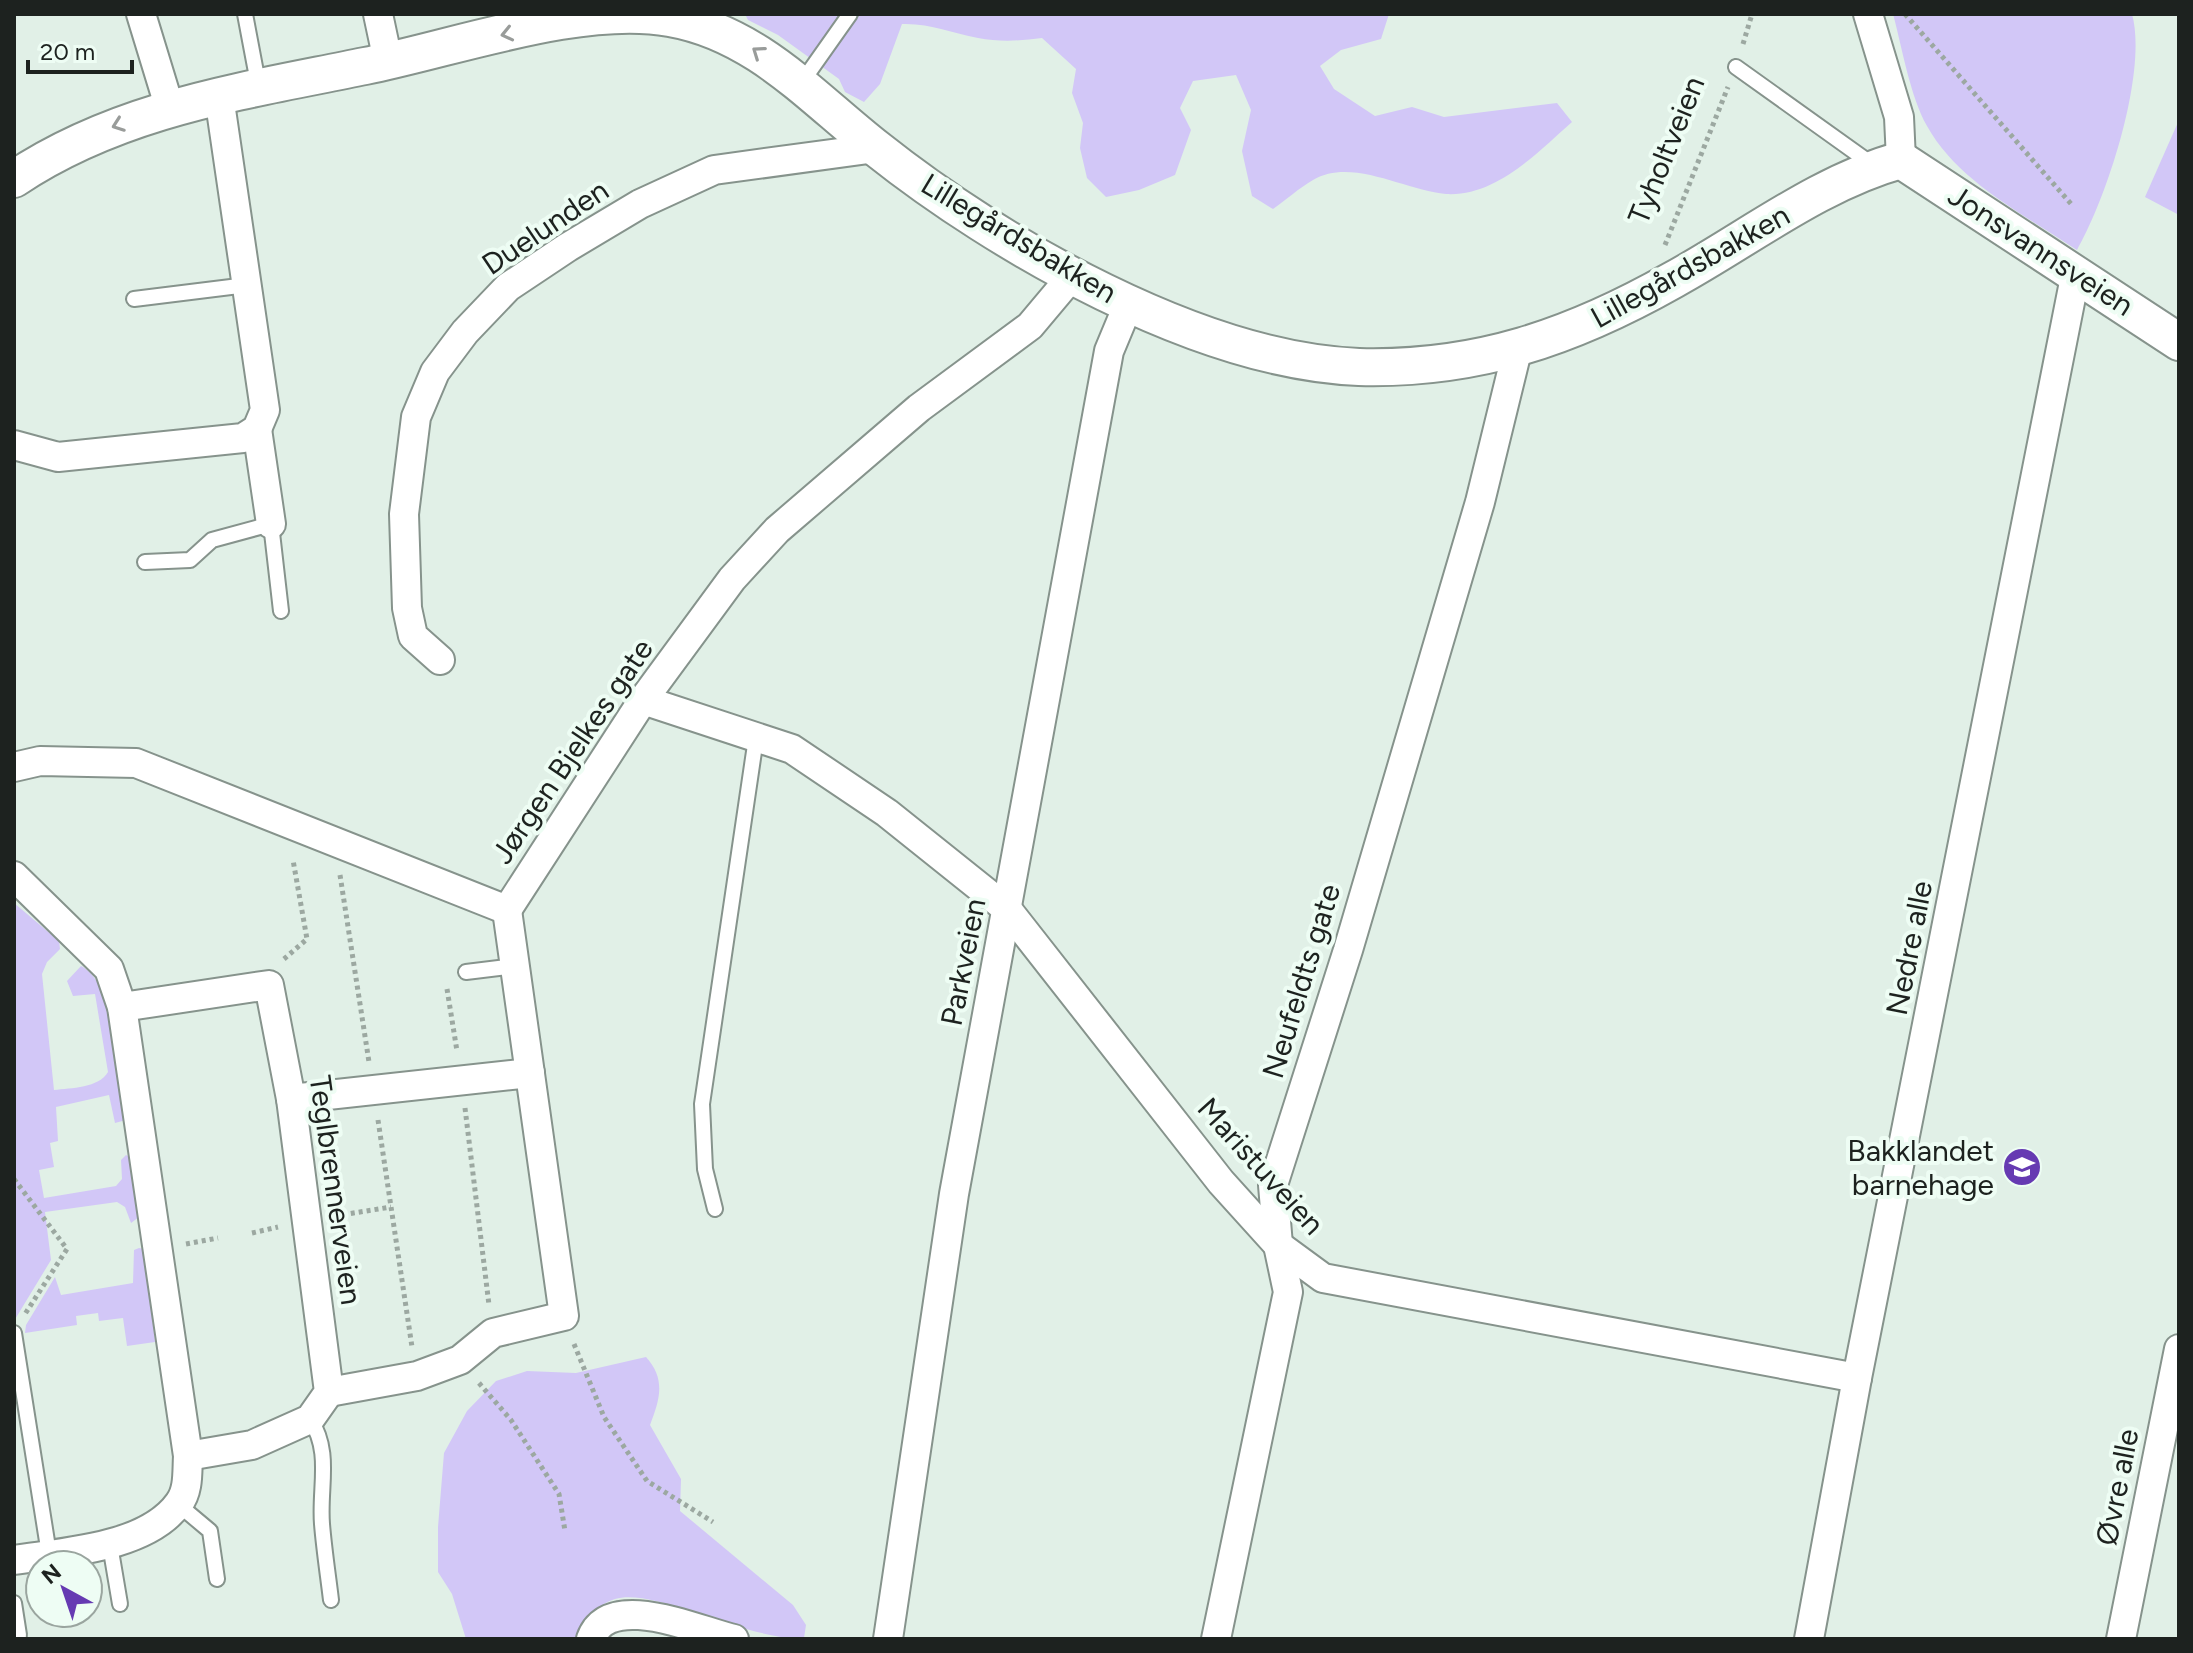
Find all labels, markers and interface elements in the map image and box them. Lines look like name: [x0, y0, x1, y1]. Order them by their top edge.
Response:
scale bar: [28, 24, 132, 74]
one-way arrow: [501, 25, 515, 42]
text: 20 m: [40, 37, 95, 66]
one-way arrow: [752, 47, 766, 62]
street label: Tyholtveien: [1620, 71, 1712, 229]
one-way arrow: [112, 115, 126, 131]
street label: Lillegårdsbakken: [915, 165, 1123, 311]
street label: Duelunden: [475, 171, 615, 283]
street label: Jonsvannsveien: [1941, 176, 2141, 324]
street label: Lillegårdsbakken: [1584, 196, 1796, 336]
street label: Jørgen Bjelkes gate: [483, 632, 661, 870]
street label: Nedre alle: [1878, 878, 1940, 1018]
street label: Neufeldts gate: [1254, 879, 1348, 1083]
street label: Parkveien: [933, 895, 993, 1029]
street label: Teglbrennerveien: [302, 1073, 370, 1307]
street label: Maristuveien: [1190, 1090, 1332, 1242]
place label: Bakklandet barnehage: [1847, 1132, 1994, 1203]
school or university icon: Bakklandet barnehage: [2001, 1146, 2043, 1188]
street label: Øvre alle: [2088, 1426, 2146, 1548]
north arrow: [24, 1549, 104, 1629]
text: N: [36, 1558, 67, 1590]

